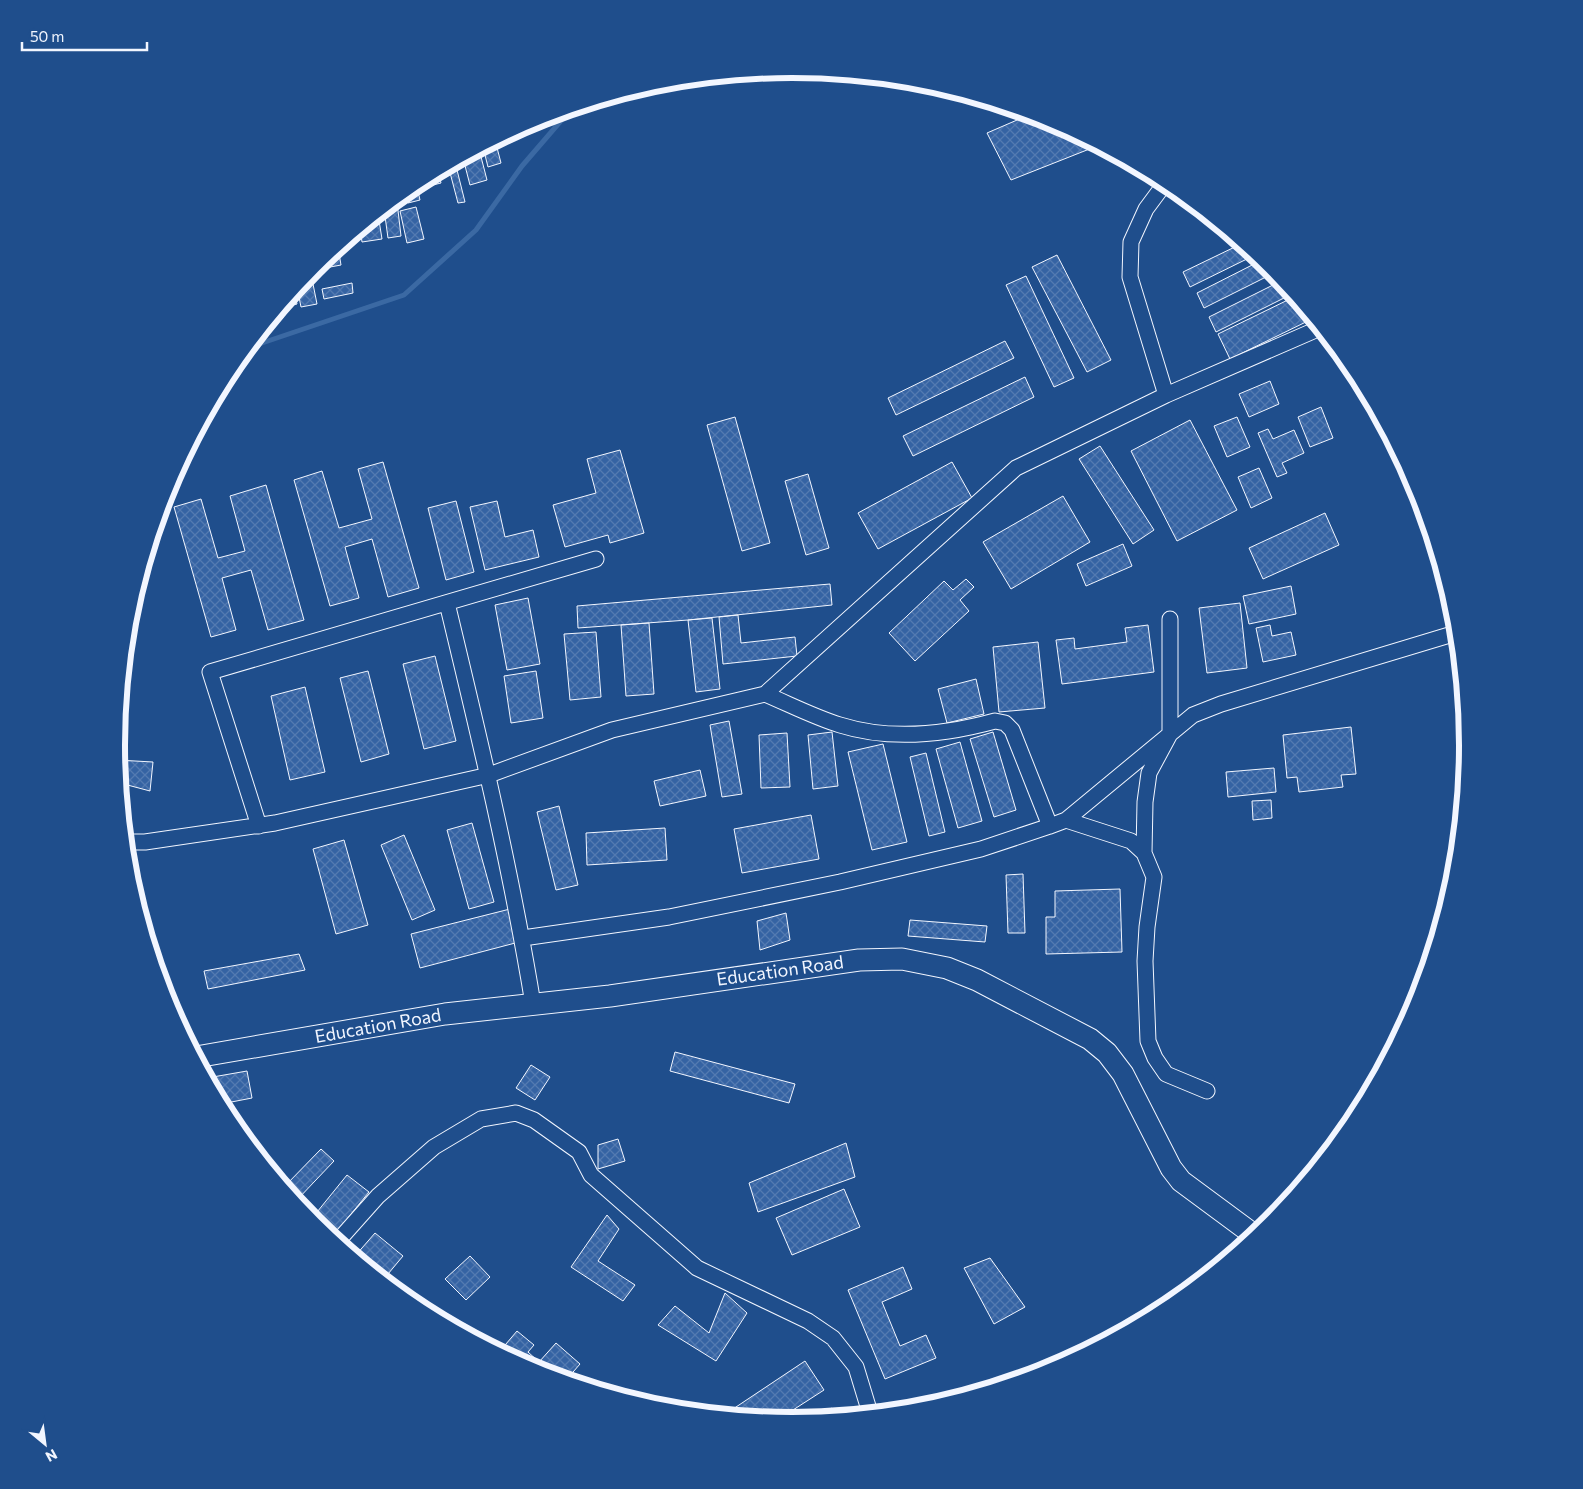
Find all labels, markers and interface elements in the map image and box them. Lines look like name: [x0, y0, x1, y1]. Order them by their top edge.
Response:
scale bar: [22, 20, 148, 52]
text: 50 m: [30, 27, 64, 45]
street label: Education Road: [715, 950, 845, 990]
street label: Education Road: [313, 1003, 443, 1047]
north arrow: [20, 1419, 70, 1469]
text: N: [43, 1446, 60, 1466]

